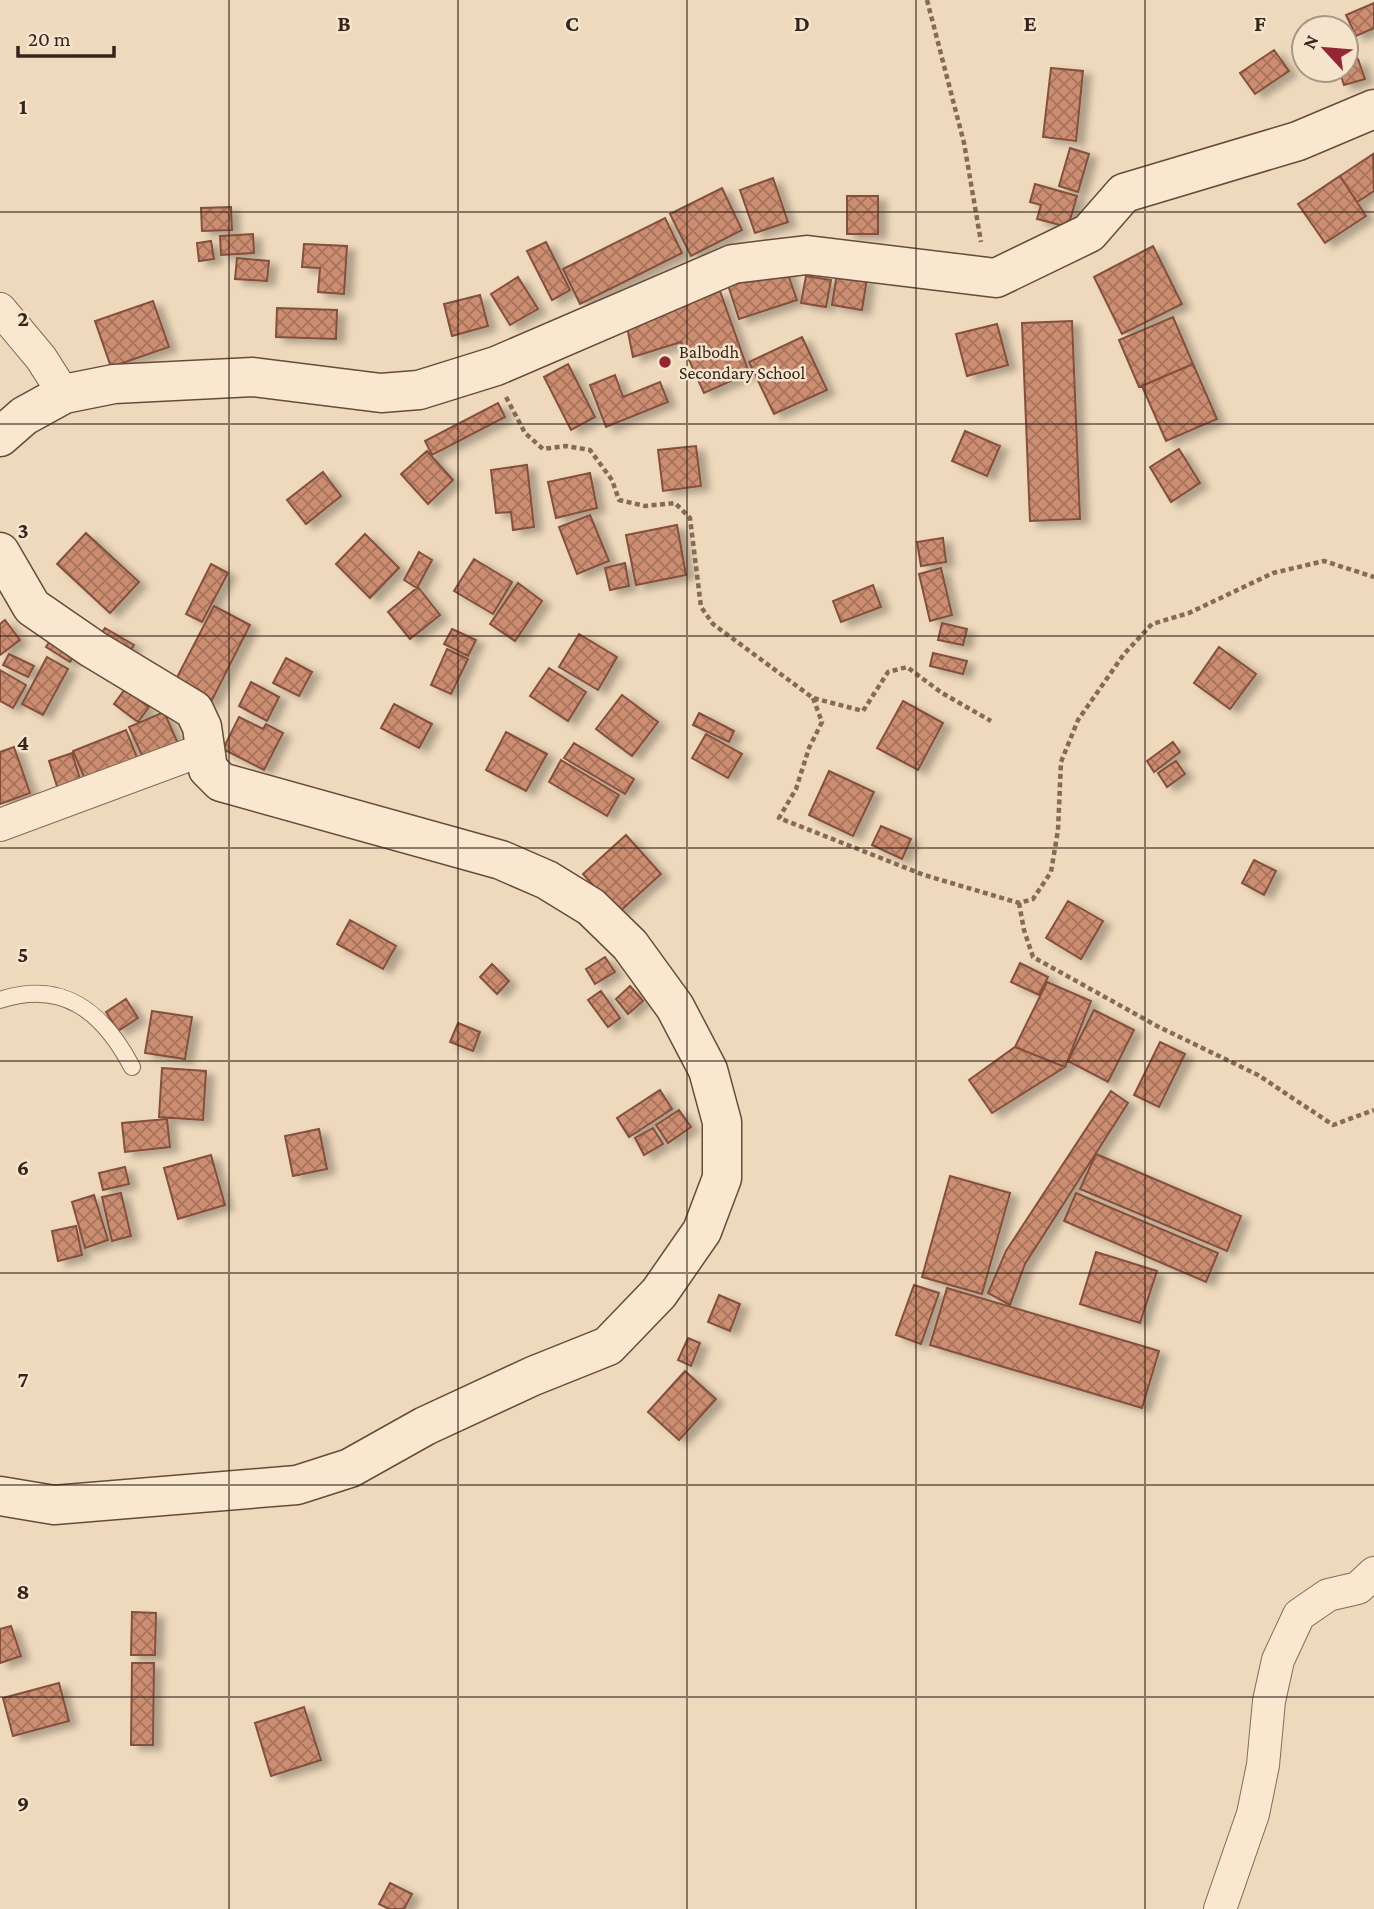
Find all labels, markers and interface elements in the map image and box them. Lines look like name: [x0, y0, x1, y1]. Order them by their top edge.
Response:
text: B: [337, 10, 351, 36]
text: C: [565, 10, 579, 36]
text: D: [794, 10, 810, 36]
text: E: [1023, 10, 1037, 36]
text: F: [1254, 10, 1266, 36]
scale bar: [18, 14, 114, 58]
north arrow: [1290, 14, 1360, 84]
text: 20 m: [28, 27, 71, 51]
text: N: [1298, 31, 1322, 52]
text: 1: [19, 93, 28, 119]
text: 2: [17, 305, 29, 331]
place label: Balbodh Secondary School: [679, 342, 806, 383]
marker: Balbodh Secondary School: [657, 354, 673, 370]
text: 3: [17, 517, 29, 543]
text: 4: [17, 729, 29, 755]
text: 5: [17, 941, 29, 967]
text: 6: [17, 1154, 29, 1180]
text: 7: [17, 1366, 29, 1392]
text: 8: [16, 1578, 30, 1604]
text: 9: [17, 1790, 29, 1816]

